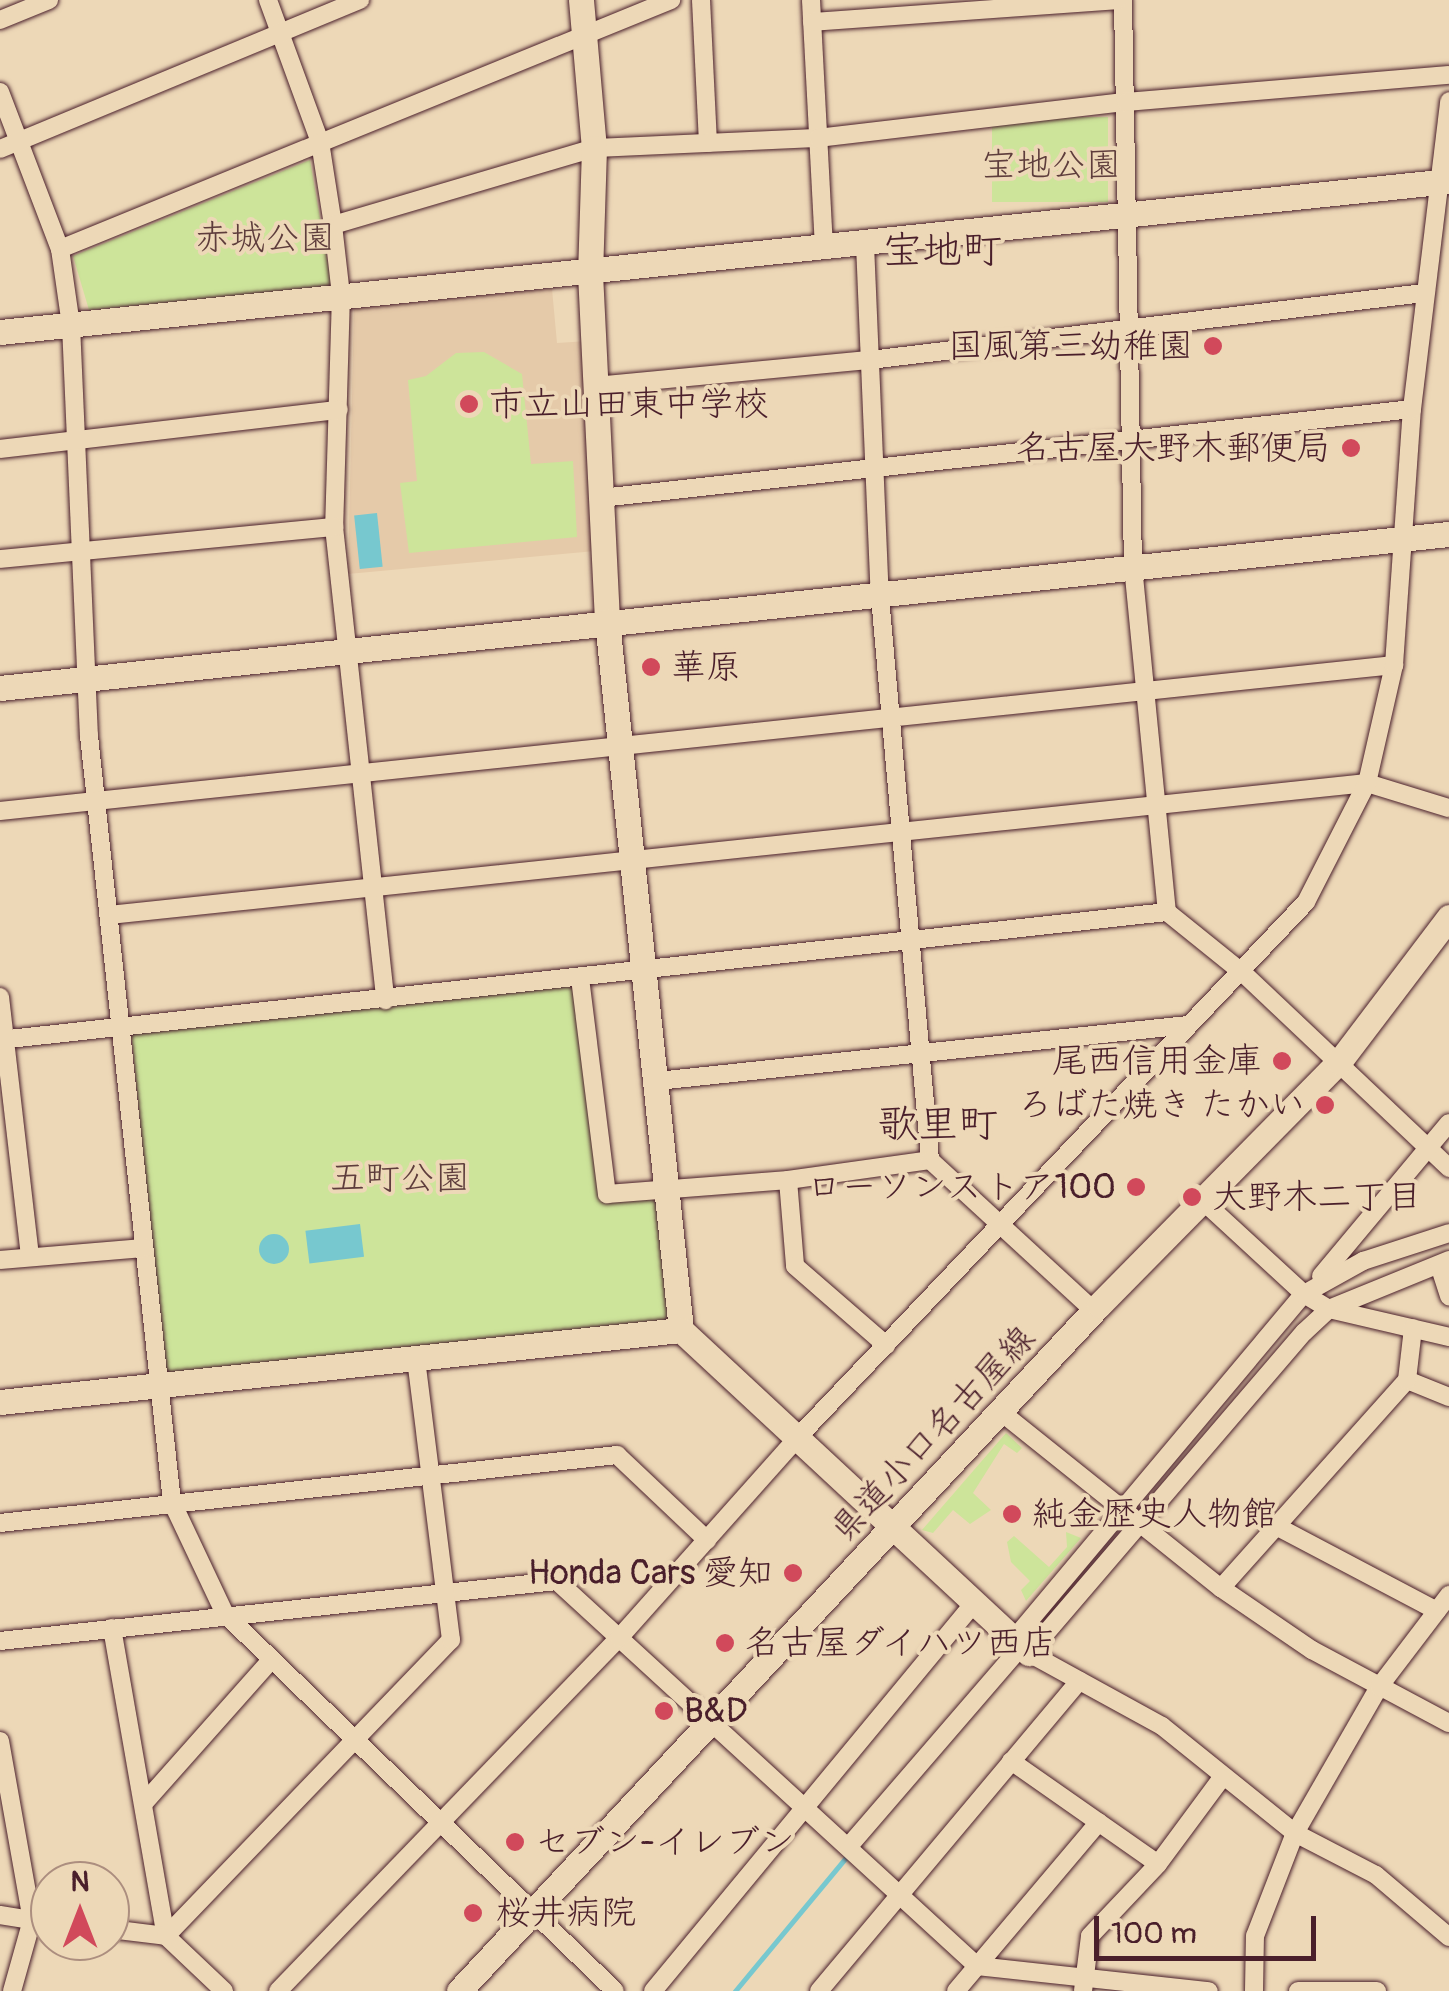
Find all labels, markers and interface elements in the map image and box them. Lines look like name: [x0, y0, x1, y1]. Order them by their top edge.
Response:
park label: 宝地公園: [981, 144, 1121, 186]
park label: 赤城公園: [195, 217, 335, 259]
district label: 宝地町: [882, 227, 1002, 275]
place label: 国風第三幼稚園: [948, 325, 1193, 367]
marker: 国風第三幼稚園: [1202, 335, 1224, 357]
place label: 市立山田東中学校: [489, 383, 769, 425]
marker: 市立山田東中学校: [458, 393, 480, 415]
place label: 名古屋大野木郵便局: [1016, 427, 1331, 469]
marker: 名古屋大野木郵便局: [1340, 437, 1362, 459]
place label: 華原: [671, 646, 741, 688]
marker: 華原: [640, 656, 662, 678]
place label: 尾西信用金庫: [1052, 1040, 1262, 1082]
marker: 尾西信用金庫: [1271, 1050, 1293, 1072]
place label: ろばた焼き たかい: [1017, 1084, 1305, 1126]
marker: ろばた焼き たかい: [1314, 1094, 1336, 1116]
district label: 歌里町: [878, 1101, 998, 1149]
park label: 五町公園: [330, 1157, 470, 1199]
place label: ローソンストア100: [810, 1166, 1116, 1208]
marker: ローソンストア100: [1125, 1176, 1147, 1198]
place label: 大野木二丁目: [1212, 1176, 1422, 1218]
marker: 大野木二丁目: [1181, 1186, 1203, 1208]
street label: 県道小口名古屋線: [822, 1317, 1044, 1551]
place label: 純金歴史人物館: [1032, 1493, 1277, 1535]
marker: 純金歴史人物館: [1001, 1503, 1023, 1525]
place label: Honda Cars 愛知: [528, 1552, 773, 1594]
marker: Honda Cars 愛知: [782, 1562, 804, 1584]
place label: 名古屋ダイハツ西店: [745, 1622, 1060, 1664]
marker: 名古屋ダイハツ西店: [714, 1632, 736, 1654]
place label: B&D: [684, 1690, 748, 1732]
marker: B&D: [653, 1700, 675, 1722]
place label: セブン-イレブン: [535, 1821, 795, 1863]
marker: セブン-イレブン: [504, 1831, 526, 1853]
north arrow: [30, 1861, 130, 1961]
text: N: [71, 1865, 89, 1900]
place label: 桜井病院: [496, 1892, 636, 1934]
scale bar: [1099, 1896, 1322, 1958]
marker: 桜井病院: [460, 1900, 486, 1926]
text: 100 m: [1111, 1915, 1197, 1952]

